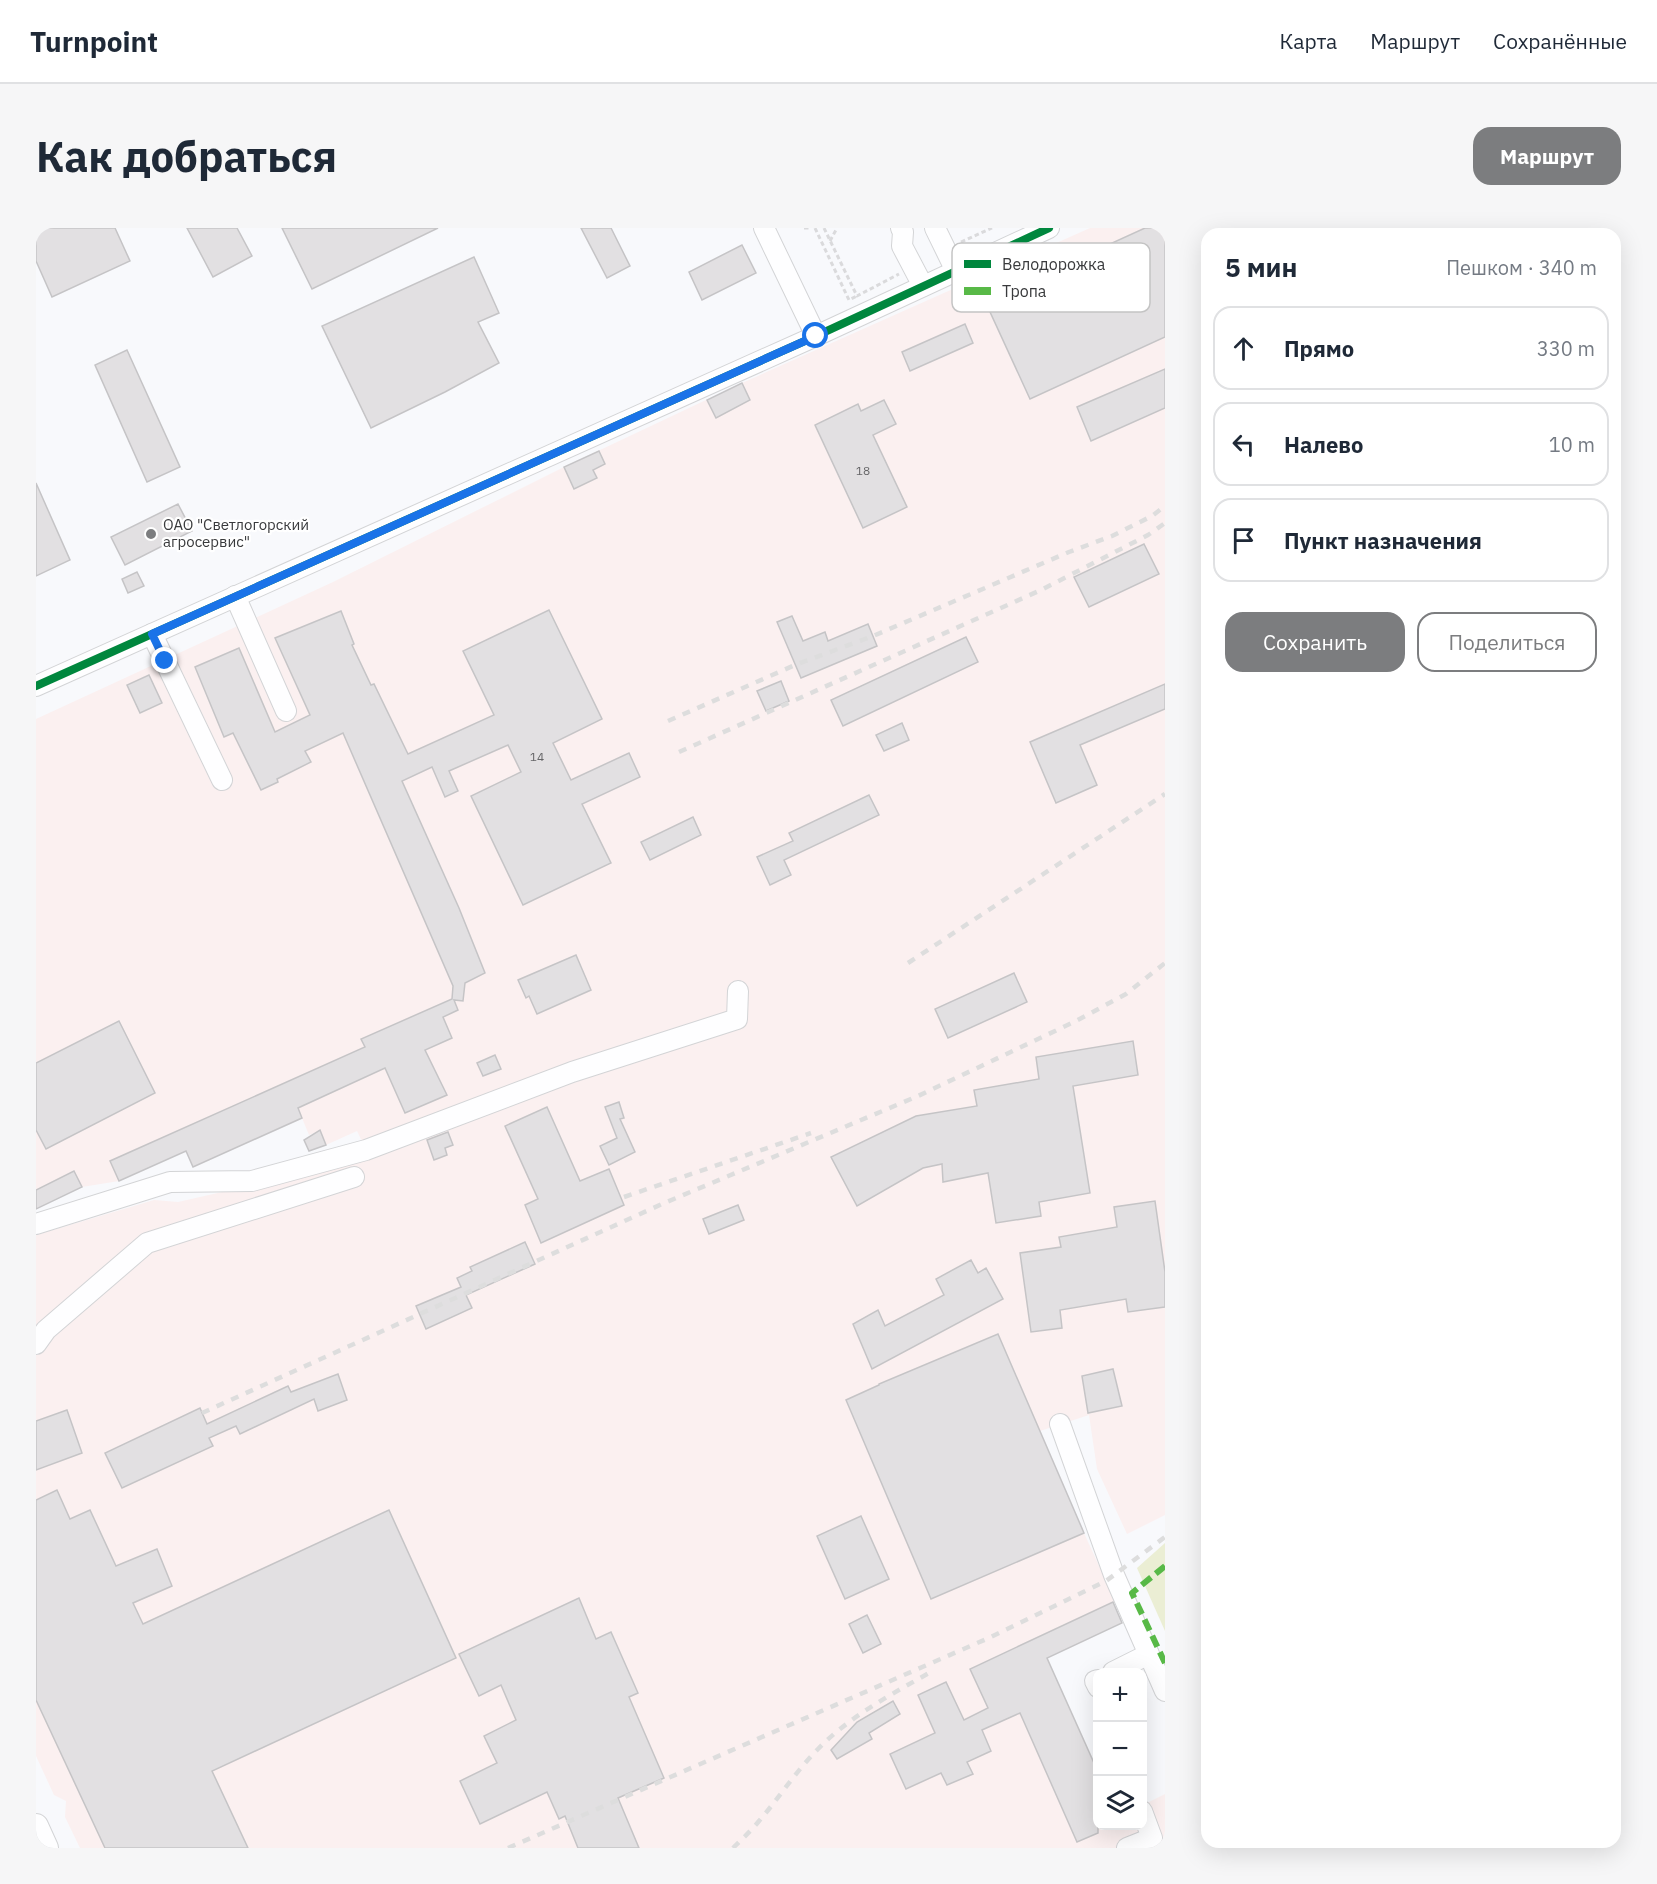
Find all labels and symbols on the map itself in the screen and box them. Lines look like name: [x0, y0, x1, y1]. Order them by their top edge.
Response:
legend: [952, 243, 1150, 312]
text: Велодорожка: [1002, 254, 1106, 274]
text: Тропа: [1002, 281, 1047, 301]
route start: [802, 322, 828, 348]
house number: 18: [856, 463, 870, 478]
place label: ОАО "Светлогорский агросервис": [163, 515, 309, 551]
marker: ОАО "Светлогорский агросервис": [144, 527, 158, 541]
route end: [151, 647, 177, 673]
house number: 14: [530, 749, 544, 764]

